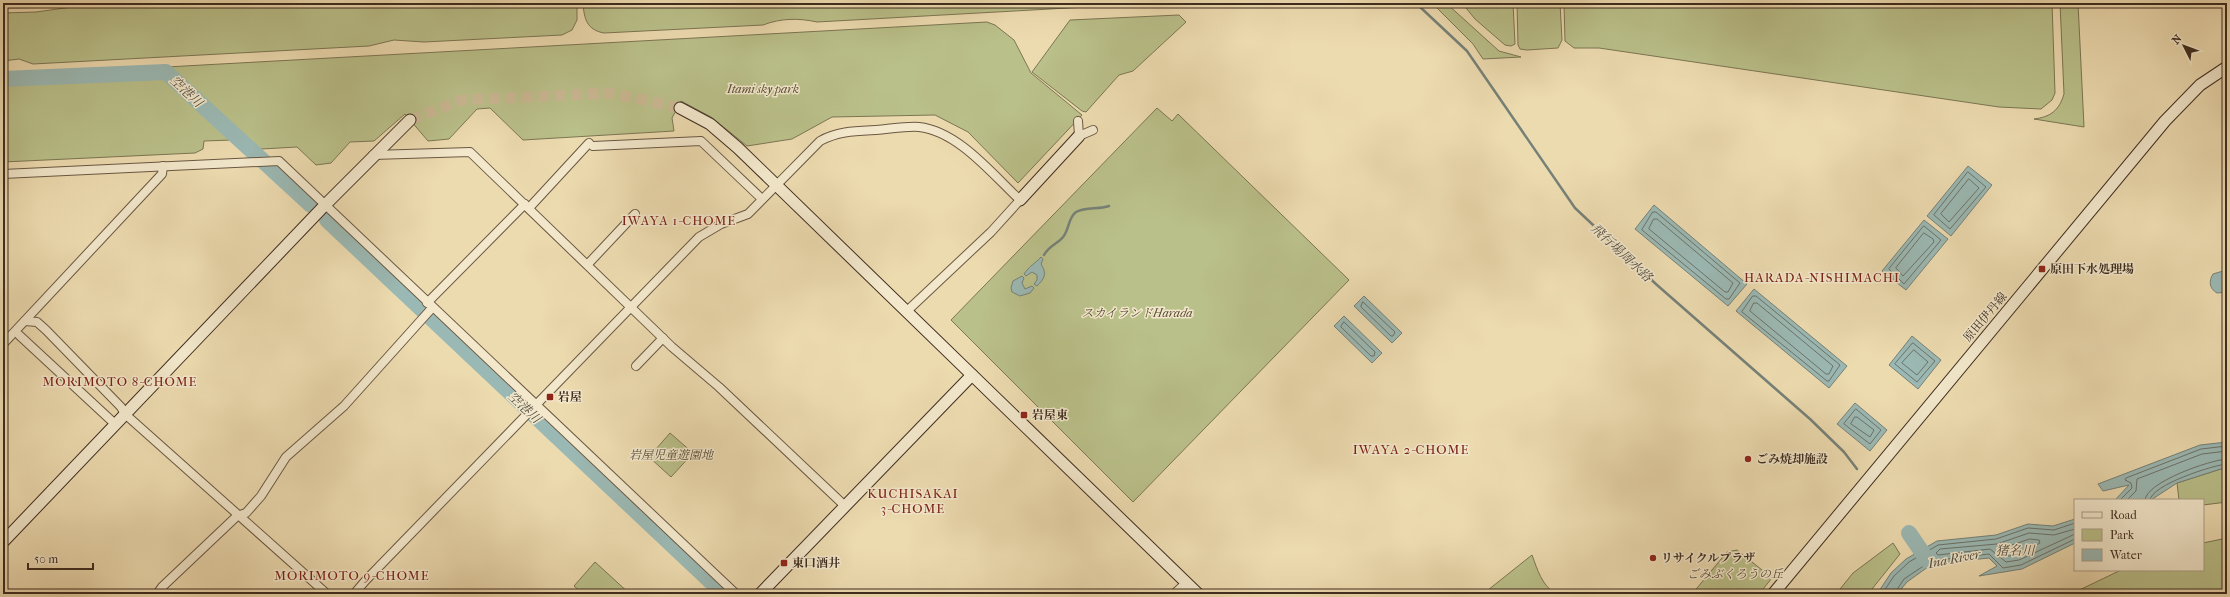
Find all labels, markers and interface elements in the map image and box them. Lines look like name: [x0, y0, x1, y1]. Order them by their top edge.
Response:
north arrow: [2164, 26, 2204, 66]
text: N: [2169, 32, 2185, 47]
water label: 空港川: [167, 73, 207, 112]
park label: Itami sky park: [726, 82, 799, 96]
district label: IWAYA 1-CHOME: [622, 213, 736, 228]
water label: 飛行場周水路: [1588, 220, 1656, 285]
place label: 原田下水処理場: [2050, 262, 2134, 276]
marker: 原田下水処理場: [2037, 264, 2047, 274]
district label: HARADA-NISHIMACHI: [1744, 270, 1900, 285]
street label: 原田伊丹線: [1960, 290, 2010, 344]
park label: スカイランドHarada: [1081, 306, 1193, 320]
district label: MORIMOTO 8-CHOME: [42, 374, 198, 389]
water label: 空港川: [505, 389, 545, 428]
place label: 岩屋: [558, 390, 582, 404]
marker: 岩屋: [545, 392, 555, 402]
place label: 岩屋東: [1032, 408, 1068, 422]
marker: 岩屋東: [1019, 410, 1029, 420]
district label: IWAYA 2-CHOME: [1353, 442, 1469, 457]
park label: 岩屋児童遊園地: [629, 448, 715, 462]
place label: ごみ焼却施設: [1756, 452, 1828, 466]
marker: ごみ焼却施設: [1743, 454, 1753, 464]
district label: KUCHISAKAI 3-CHOME: [867, 486, 959, 516]
legend: [2074, 499, 2204, 571]
text: Road: [2110, 508, 2137, 522]
text: Park: [2110, 528, 2135, 542]
water label: 猪名川: [1995, 543, 2036, 558]
scale bar: [28, 545, 93, 571]
water label: Ina River: [1926, 546, 1983, 571]
text: Water: [2109, 548, 2143, 562]
place label: リサイクルプラザ: [1661, 551, 1755, 565]
text: 50 m: [34, 552, 58, 566]
marker: リサイクルプラザ: [1648, 553, 1658, 563]
place label: 東口酒井: [792, 556, 840, 570]
marker: 東口酒井: [779, 558, 789, 568]
park label: ごみぶくろうの丘: [1687, 567, 1784, 581]
district label: MORIMOTO 9-CHOME: [274, 568, 430, 583]

